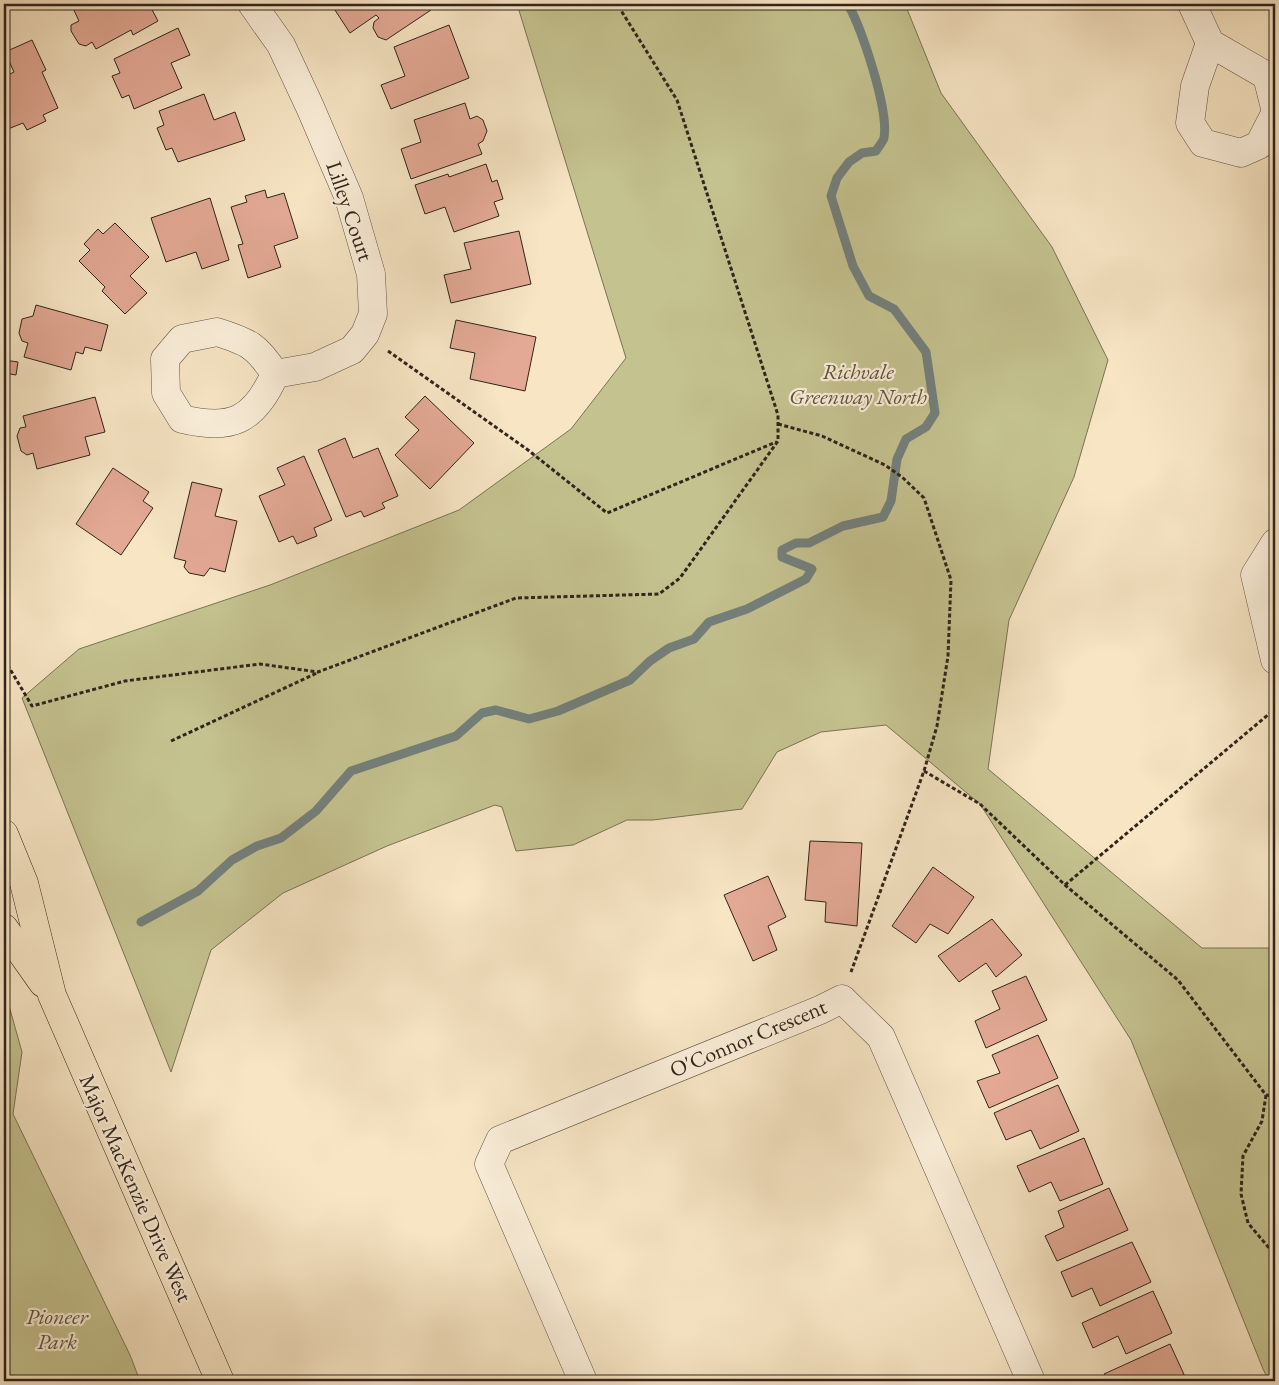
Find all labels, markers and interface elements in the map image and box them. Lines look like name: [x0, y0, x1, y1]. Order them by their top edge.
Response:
street label: Lilley Court: [319, 157, 381, 265]
park label: Richvale Greenway North: [789, 357, 927, 411]
street label: O'Connor Crescent: [665, 992, 831, 1084]
street label: Major MacKenzie Drive West: [73, 1070, 199, 1307]
park label: Pioneer Park: [26, 1302, 90, 1356]

